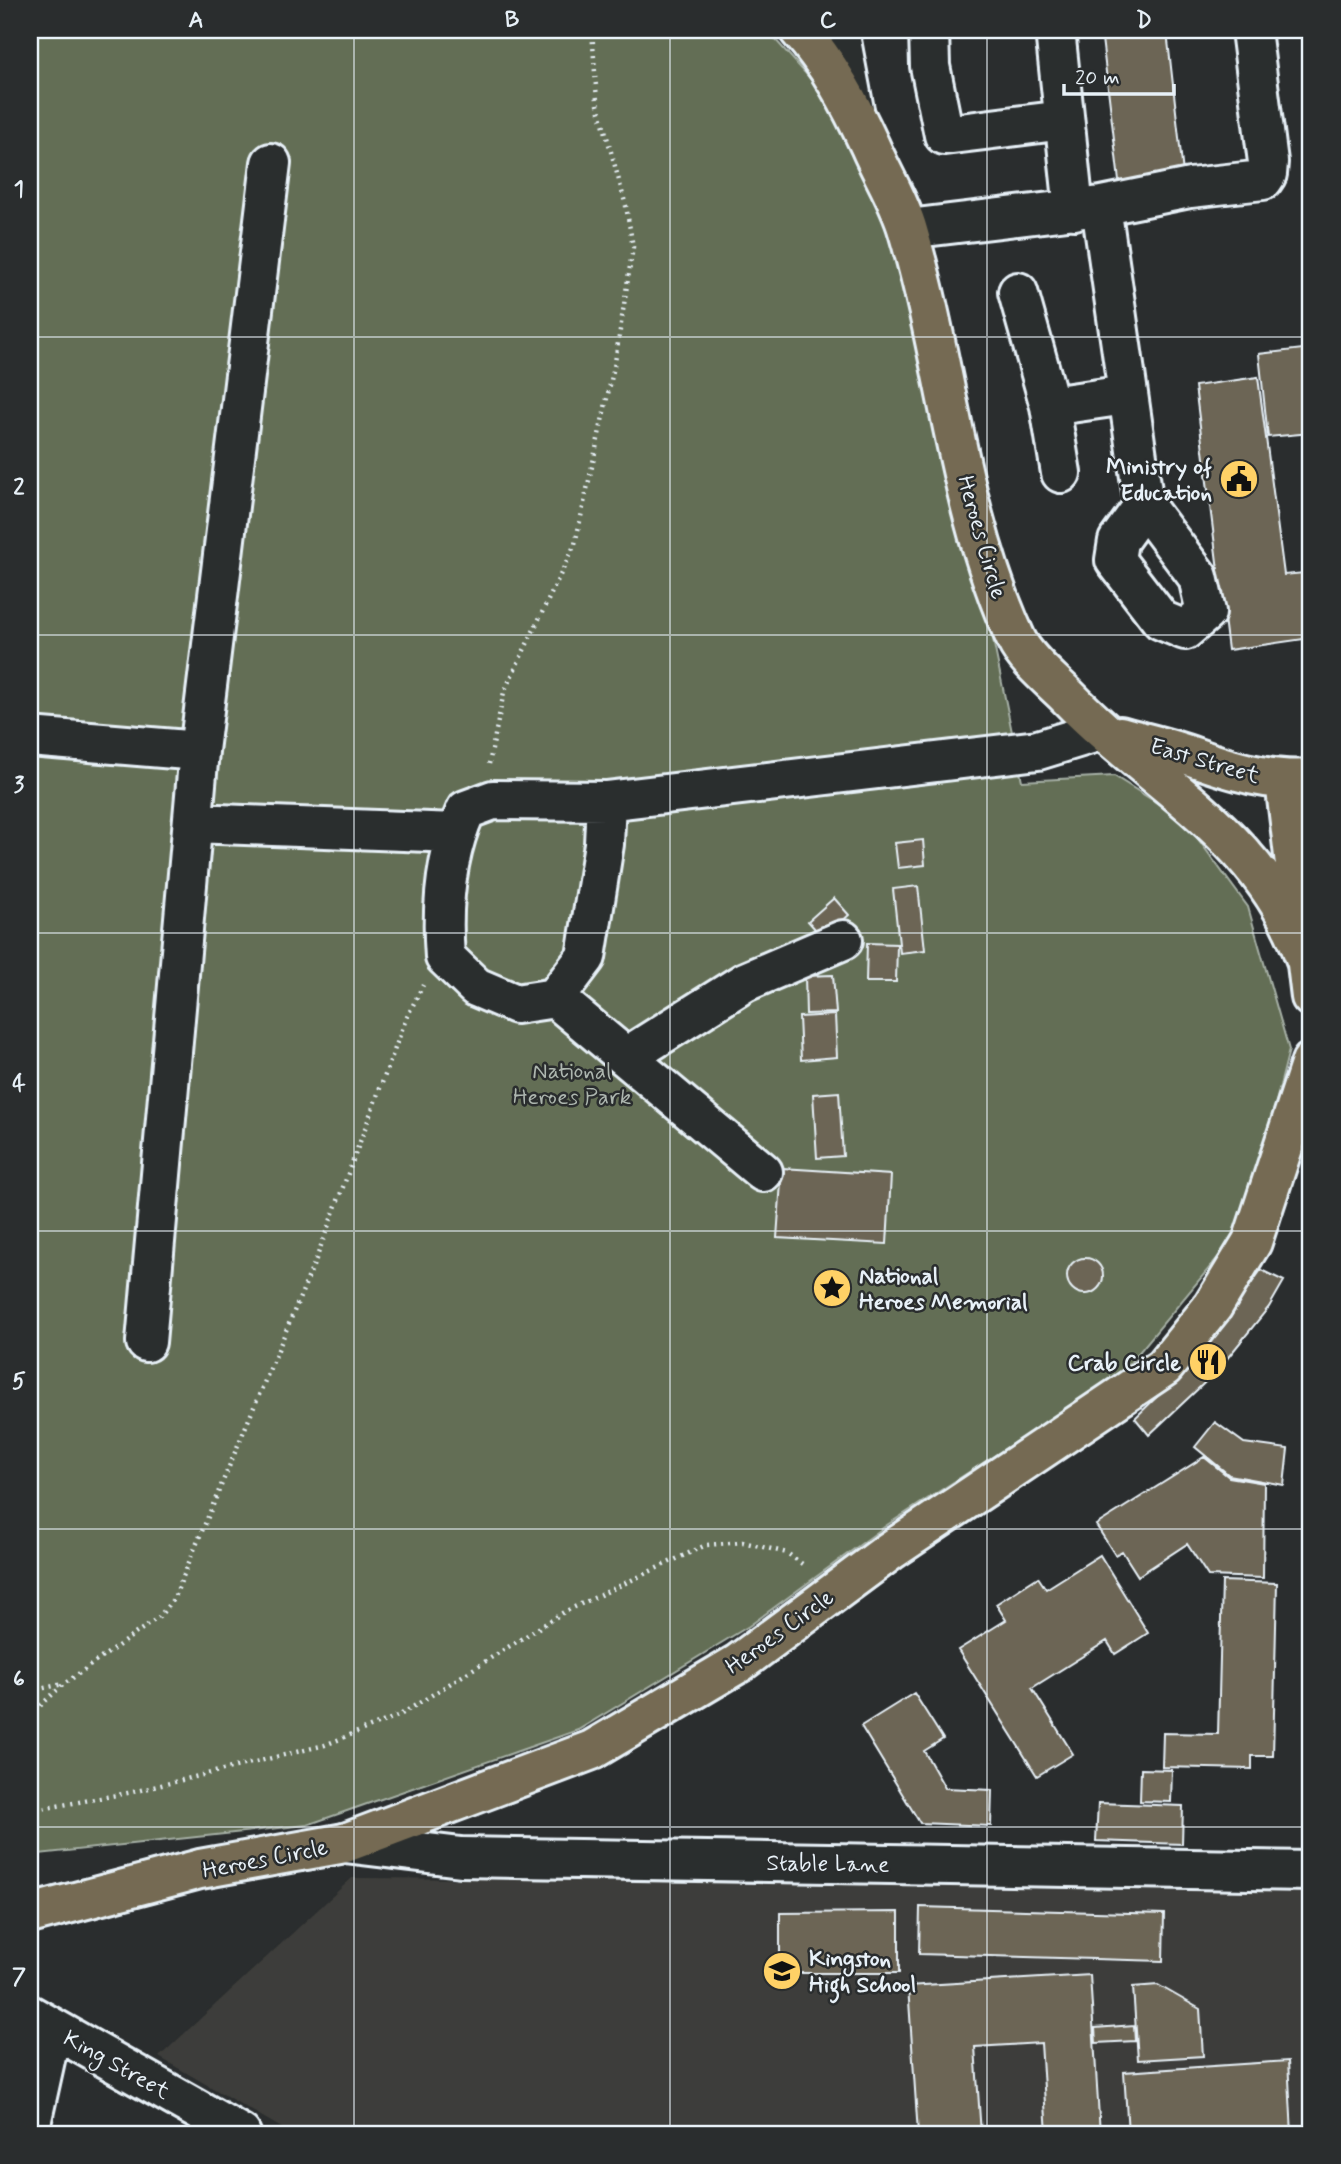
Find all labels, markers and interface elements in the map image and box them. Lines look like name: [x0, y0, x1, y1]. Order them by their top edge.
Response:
text: A: [188, 6, 204, 36]
text: B: [505, 6, 520, 36]
text: C: [820, 6, 837, 36]
text: D: [1136, 6, 1152, 36]
scale bar: [1064, 52, 1175, 96]
text: 20 m: [1075, 64, 1120, 92]
text: 1: [14, 175, 24, 205]
place label: Ministry of Education: [1106, 453, 1212, 509]
public building icon: Ministry of Education: [1218, 458, 1260, 500]
street label: Heroes Circle: [949, 472, 1013, 603]
text: 2: [13, 473, 25, 503]
street label: East Street: [1146, 732, 1263, 792]
text: 3: [14, 771, 25, 801]
park label: National Heroes Park: [513, 1057, 631, 1113]
text: 4: [12, 1069, 26, 1099]
place label: National Heroes Memorial: [859, 1262, 1028, 1318]
place icon: National Heroes Memorial: [811, 1267, 853, 1309]
restaurant icon: Crab Circle: [1187, 1341, 1229, 1383]
place label: Crab Circle: [1067, 1349, 1181, 1379]
text: 5: [12, 1367, 26, 1397]
street label: Heroes Circle: [720, 1583, 841, 1682]
text: 6: [13, 1665, 25, 1695]
street label: Heroes Circle: [200, 1833, 331, 1887]
street label: Stable Lane: [766, 1849, 890, 1881]
place label: Kingston High School: [809, 1945, 916, 2004]
school or university icon: Kingston High School: [761, 1950, 803, 1992]
text: 7: [12, 1963, 26, 1993]
street label: King Street: [56, 2024, 175, 2109]

